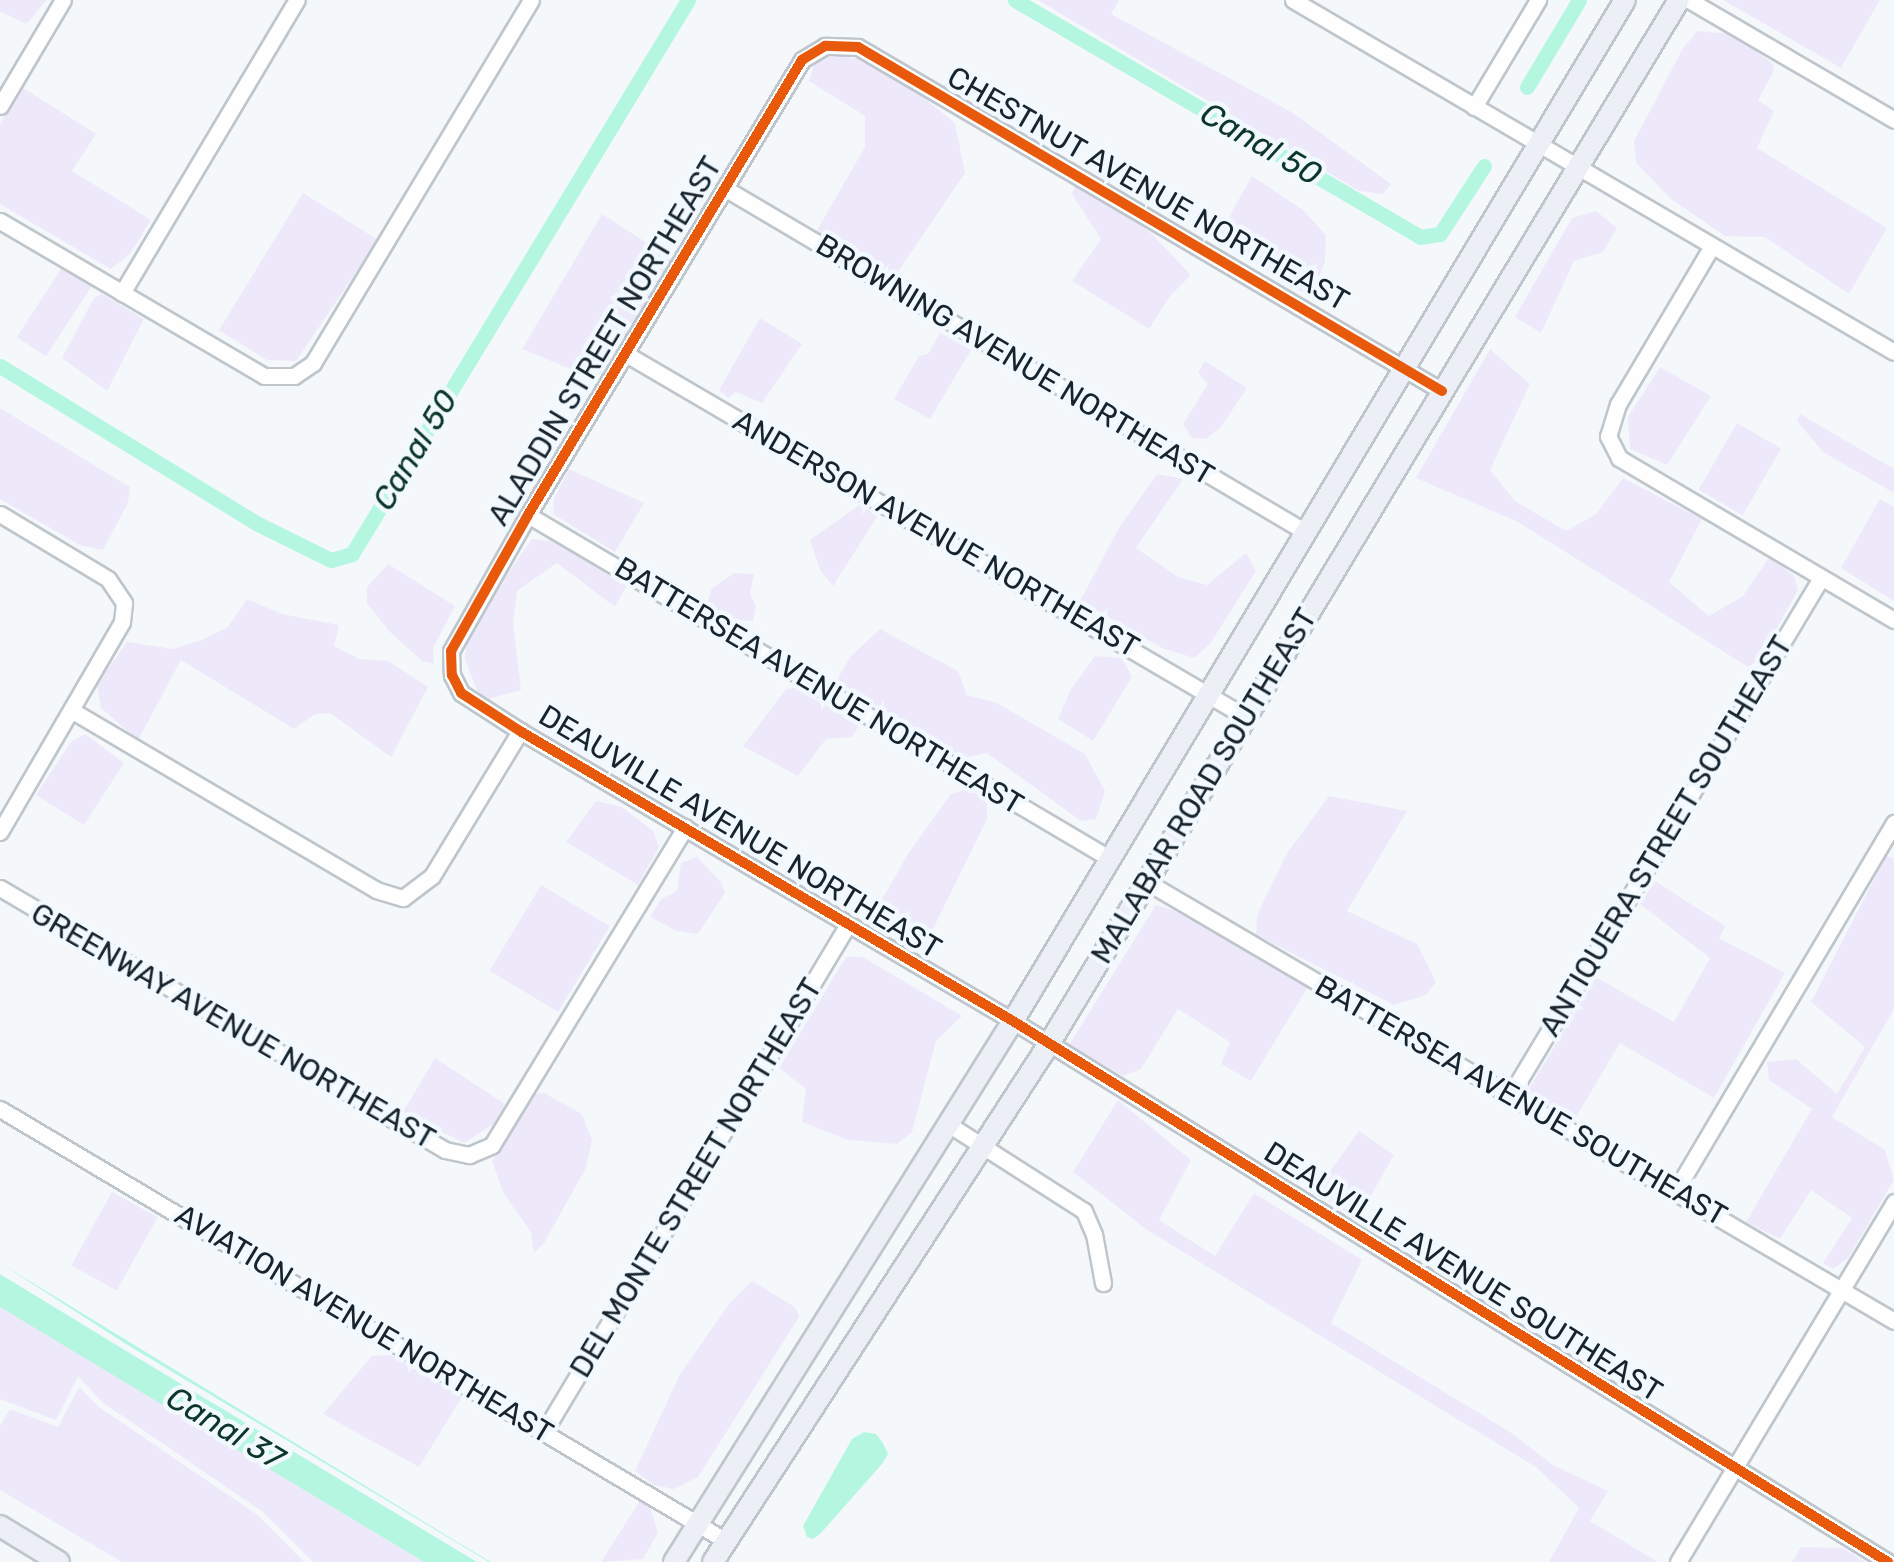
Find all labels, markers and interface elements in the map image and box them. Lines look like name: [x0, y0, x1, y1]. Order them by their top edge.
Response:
street label: CHESTNUT AVENUE NORTHEAST: [940, 59, 1356, 319]
water label: Canal 50: [1194, 94, 1328, 194]
street label: ALADDIN STREET NORTHEAST: [480, 150, 730, 532]
street label: BROWNING AVENUE NORTHEAST: [809, 227, 1221, 493]
water label: Canal 50: [364, 383, 466, 517]
street label: ANDERSON AVENUE NORTHEAST: [726, 403, 1146, 665]
street label: BATTERSEA AVENUE NORTHEAST: [608, 549, 1030, 823]
street label: MALABAR ROAD SOUTHEAST: [1083, 602, 1325, 970]
street label: ANTIQUERA STREET SOUTHEAST: [1532, 629, 1800, 1043]
street label: DEAUVILLE AVENUE NORTHEAST: [532, 697, 948, 967]
street label: GREENWAY AVENUE NORTHEAST: [24, 895, 442, 1157]
street label: BATTERSEA AVENUE SOUTHEAST: [1308, 968, 1734, 1234]
street label: DEL MONTE STREET NORTHEAST: [562, 971, 830, 1385]
street label: DEAUVILLE AVENUE SOUTHEAST: [1257, 1134, 1669, 1410]
street label: AVIATION AVENUE NORTHEAST: [168, 1196, 560, 1452]
water label: Canal 37: [160, 1378, 290, 1478]

